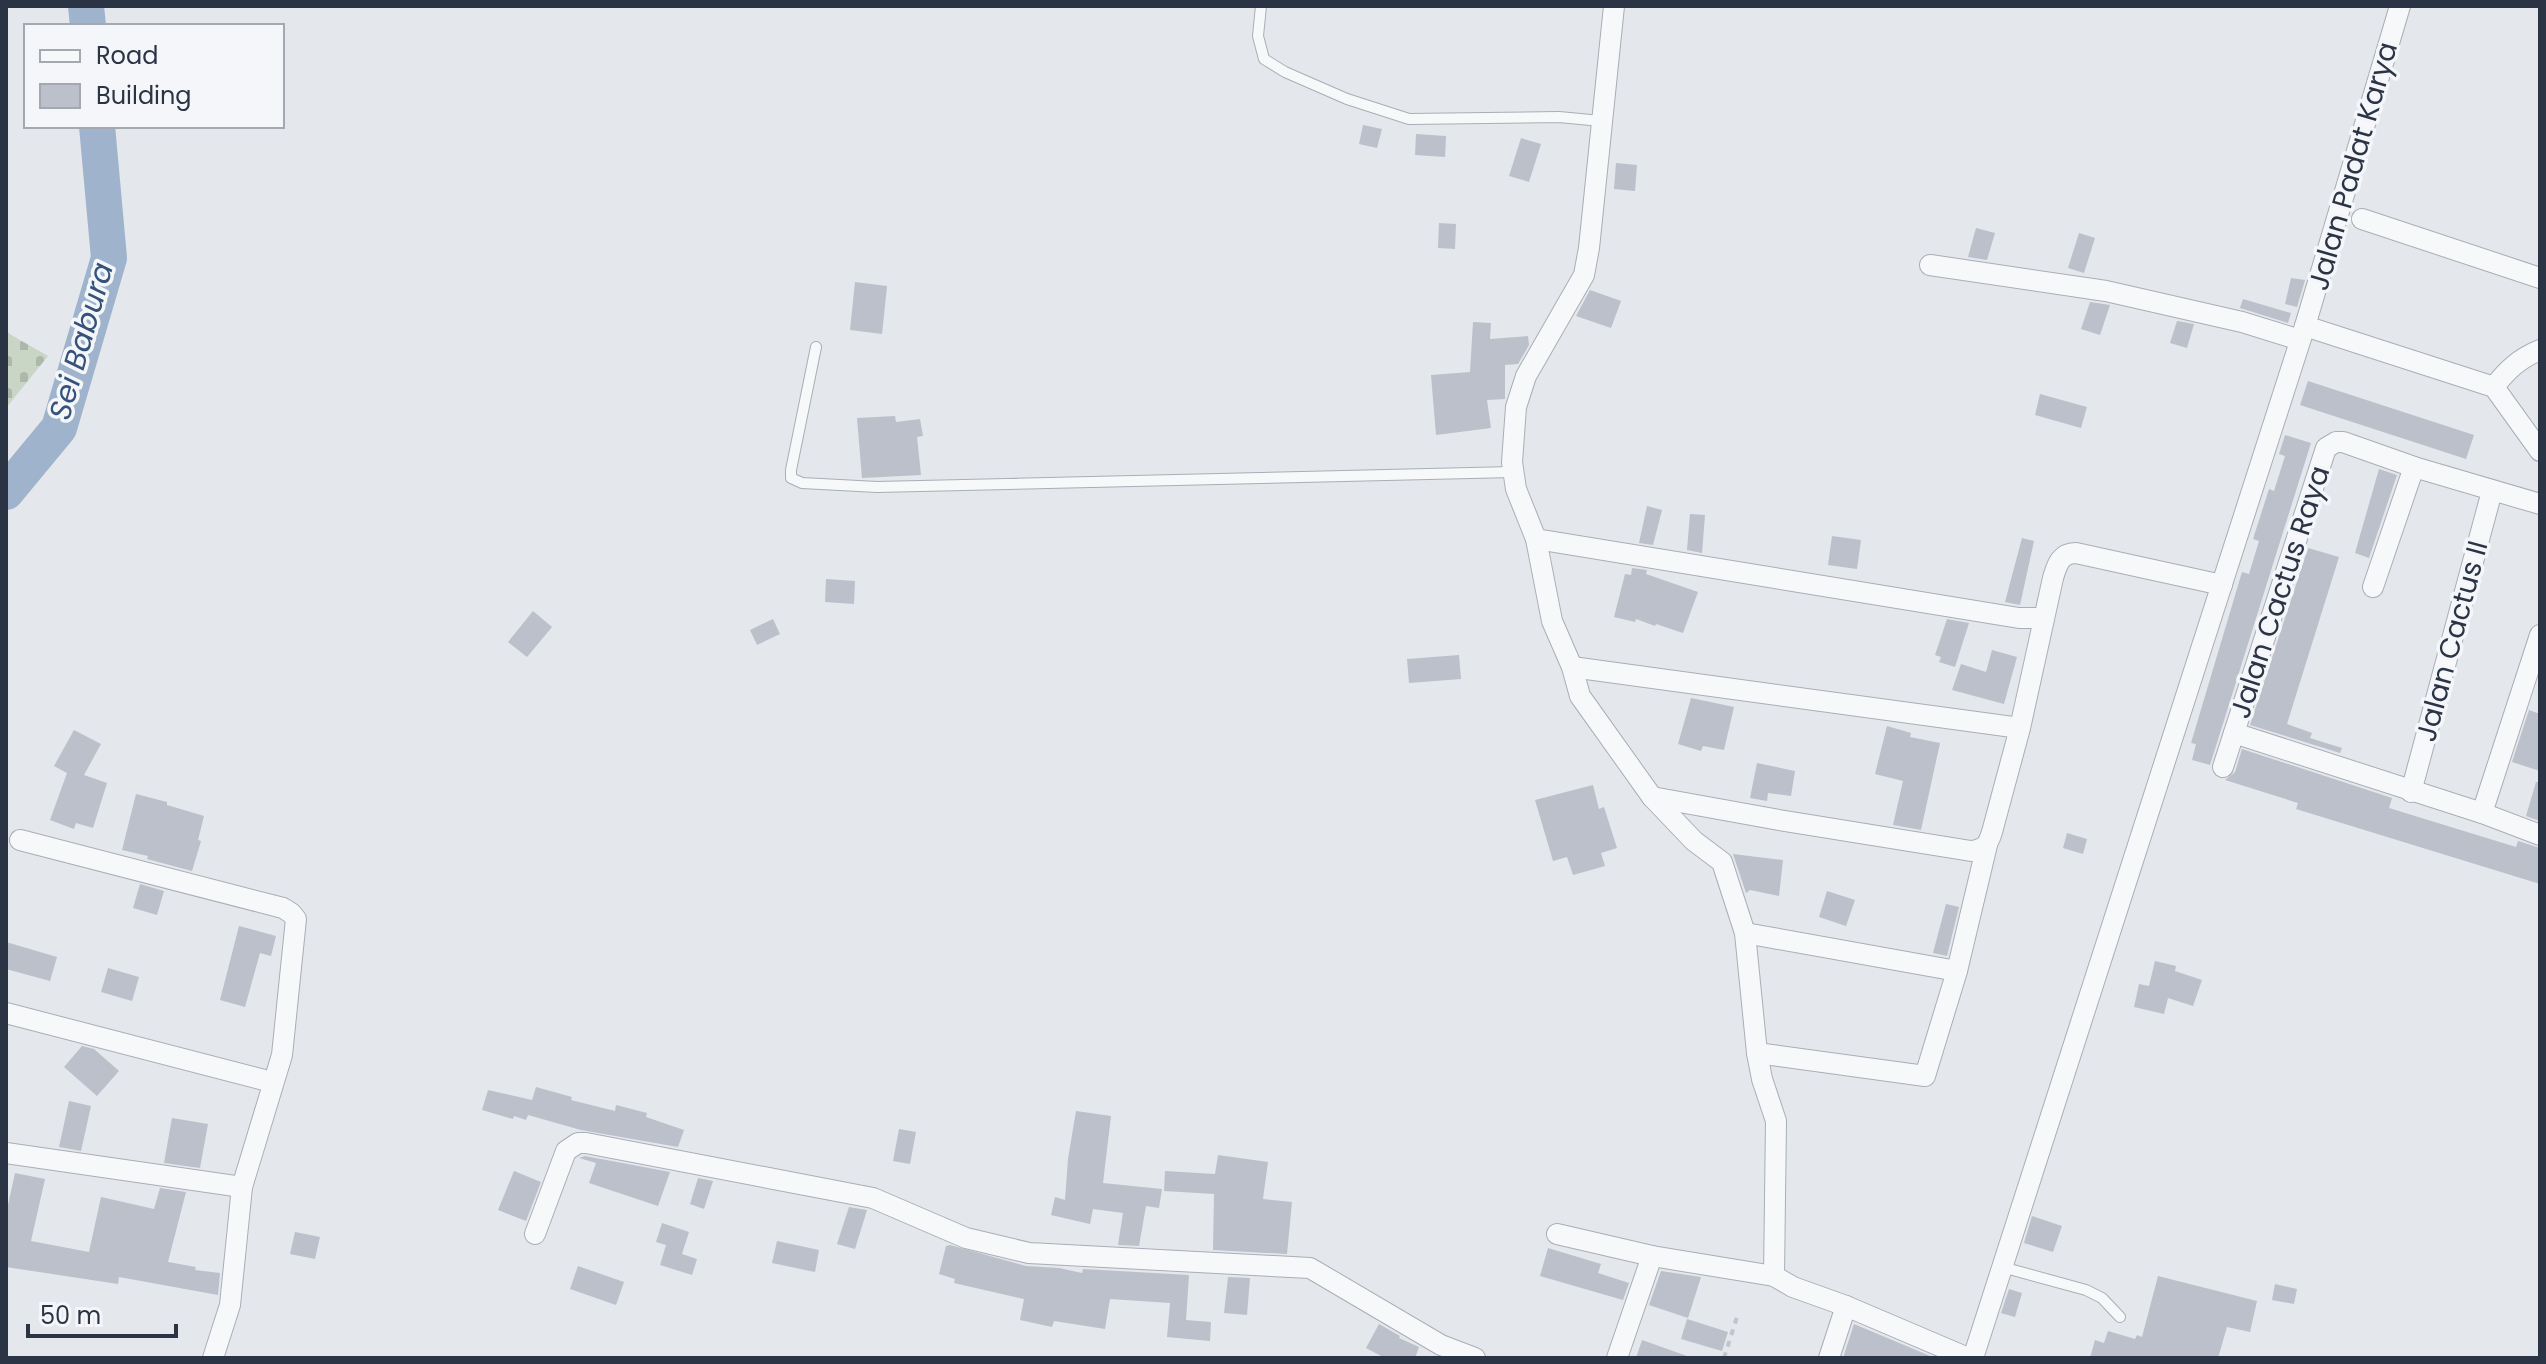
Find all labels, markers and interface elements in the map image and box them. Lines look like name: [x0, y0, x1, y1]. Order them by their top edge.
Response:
legend: [24, 24, 284, 128]
street label: Jalan Padat Karya: [2299, 37, 2407, 295]
text: Road: [96, 39, 158, 72]
text: Building: [96, 79, 192, 112]
water label: Sei Babura: [38, 257, 124, 425]
street label: Jalan Cactus Raya: [2221, 461, 2339, 723]
street label: Jalan Cactus II: [2406, 536, 2498, 746]
scale bar: [28, 1288, 176, 1338]
text: 50 m: [40, 1299, 101, 1332]

